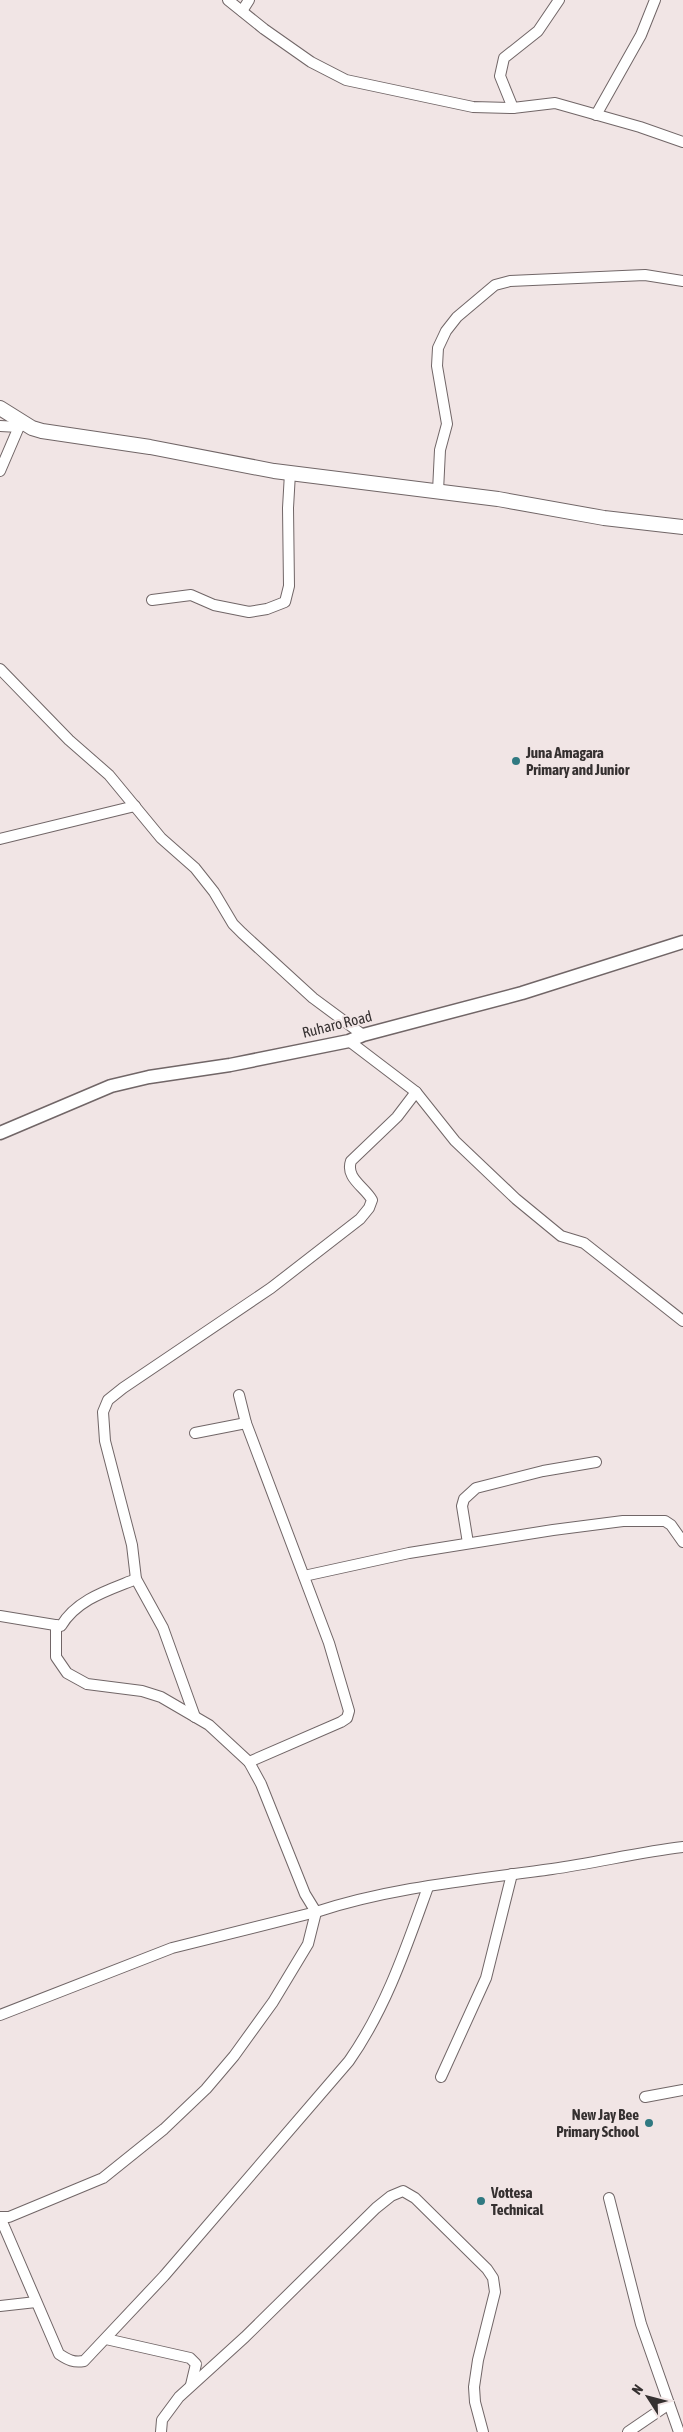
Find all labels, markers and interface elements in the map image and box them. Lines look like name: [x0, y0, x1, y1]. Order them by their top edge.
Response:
place label: Juna Amagara Primary and Junior: [525, 744, 630, 778]
marker: Juna Amagara Primary and Junior: [510, 755, 522, 767]
street label: Ruharo Road: [300, 1007, 374, 1041]
place label: New Jay Bee Primary School: [556, 2106, 640, 2140]
marker: New Jay Bee Primary School: [643, 2117, 655, 2129]
place label: Vottesa Technical: [490, 2184, 544, 2218]
marker: Vottesa Technical: [475, 2195, 487, 2207]
north arrow: [623, 2372, 673, 2422]
text: N: [629, 2381, 646, 2397]

